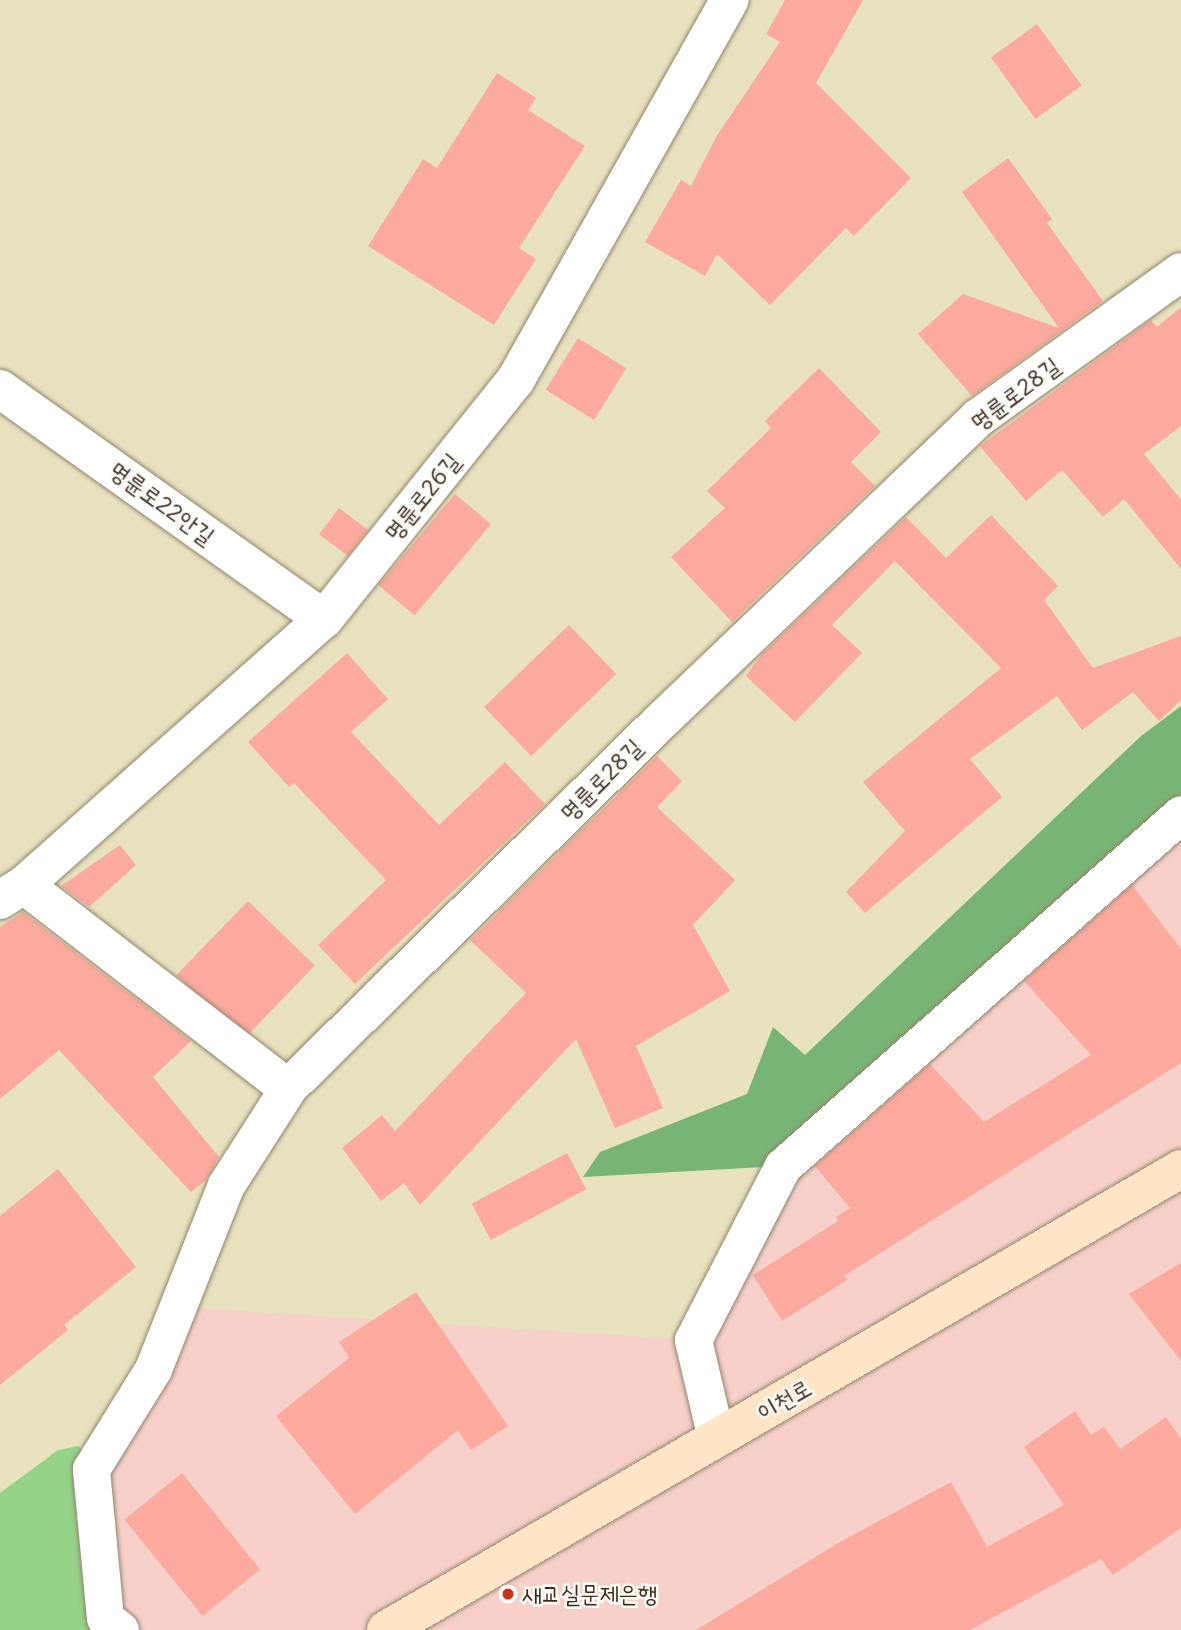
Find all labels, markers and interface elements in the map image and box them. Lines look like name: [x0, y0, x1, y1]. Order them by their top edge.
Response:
street label: 명륜로28길: [965, 351, 1065, 437]
street label: 명륜로26길: [378, 447, 466, 547]
street label: 명륜로22안길: [104, 455, 220, 551]
street label: 명륜로28길: [554, 733, 648, 827]
street label: 이천로: [752, 1373, 816, 1427]
place label: 새교실문제은행: [522, 1580, 657, 1608]
marker: 새교실문제은행: [500, 1586, 516, 1602]

